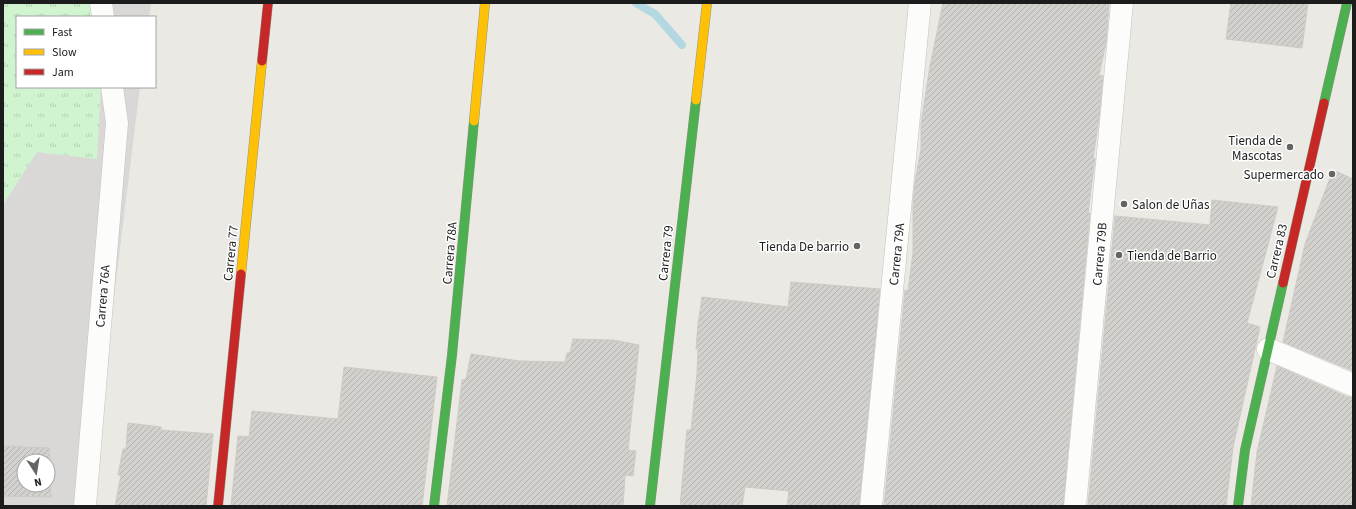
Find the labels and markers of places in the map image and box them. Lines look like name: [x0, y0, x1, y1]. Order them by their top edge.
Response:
place label: Tienda de Mascotas: [1228, 132, 1283, 165]
marker: Tienda de Mascotas: [1285, 142, 1295, 152]
place label: Supermercado: [1244, 166, 1324, 184]
marker: Supermercado: [1327, 169, 1337, 179]
place label: Salon de Uñas: [1132, 196, 1210, 214]
marker: Salon de Uñas: [1119, 199, 1129, 209]
place label: Tienda De barrio: [759, 238, 849, 256]
marker: Tienda De barrio: [852, 241, 862, 251]
place label: Tienda de Barrio: [1127, 247, 1217, 265]
marker: Tienda de Barrio: [1114, 250, 1124, 260]

